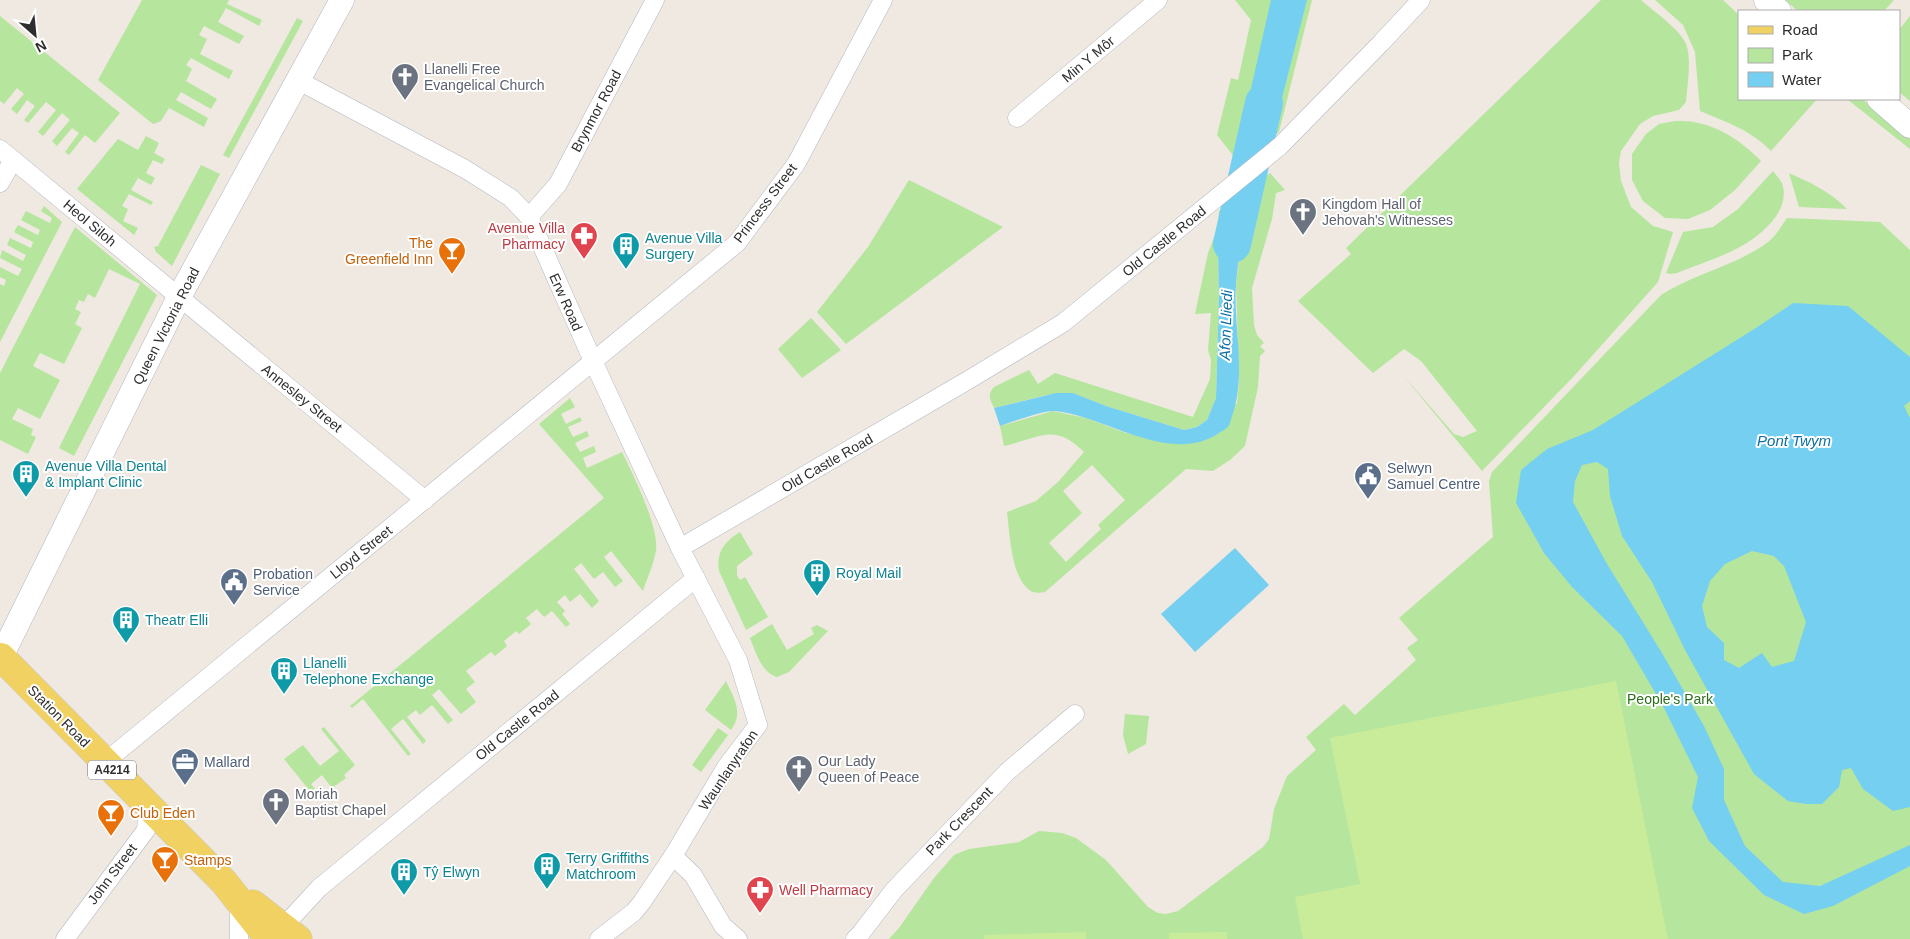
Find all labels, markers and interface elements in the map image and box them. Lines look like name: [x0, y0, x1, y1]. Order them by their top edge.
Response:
north arrow: [10, 10, 60, 60]
legend: [1738, 10, 1900, 100]
text: Road: [1782, 21, 1818, 38]
street label: Min Y Môr: [1059, 32, 1118, 85]
text: N: [33, 37, 49, 56]
text: Park: [1782, 46, 1813, 63]
place label: Llanelli Free Evangelical Church: [424, 61, 545, 93]
church icon: Llanelli Free Evangelical Church: [390, 62, 420, 101]
street label: Brynmor Road: [568, 67, 624, 155]
text: Water: [1782, 71, 1821, 88]
street label: Princess Street: [730, 160, 800, 246]
street label: Heol Siloh: [60, 196, 120, 250]
place label: Kingdom Hall of Jehovah's Witnesses: [1322, 196, 1453, 228]
church icon: Kingdom Hall of Jehovah's Witnesses: [1288, 197, 1318, 236]
street label: Old Castle Road: [1119, 202, 1209, 280]
place label: Avenue Villa Pharmacy: [488, 220, 565, 252]
pharmacy icon: Avenue Villa Pharmacy: [569, 221, 599, 260]
place label: Avenue Villa Surgery: [645, 230, 723, 262]
building icon: Avenue Villa Surgery: [611, 231, 641, 270]
place label: The Greenfield Inn: [345, 235, 433, 267]
bar icon: The Greenfield Inn: [437, 236, 467, 275]
street label: Queen Victoria Road: [129, 265, 203, 387]
street label: Erw Road: [546, 271, 586, 333]
water label: Afon Lliedi: [1216, 289, 1235, 361]
street label: Annesley Street: [259, 361, 346, 435]
street label: Old Castle Road: [779, 430, 875, 496]
water label: Pont Twym: [1757, 432, 1831, 449]
place label: Avenue Villa Dental & Implant Clinic: [45, 458, 167, 490]
building icon: Avenue Villa Dental & Implant Clinic: [11, 459, 41, 498]
place label: Selwyn Samuel Centre: [1387, 460, 1481, 492]
public building icon: Selwyn Samuel Centre: [1353, 461, 1383, 500]
street label: Lloyd Street: [327, 522, 395, 582]
building icon: Royal Mail: [802, 558, 832, 597]
place label: Royal Mail: [836, 565, 901, 581]
place label: Probation Service: [253, 566, 313, 598]
public building icon: Probation Service: [219, 567, 249, 606]
building icon: Theatr Elli: [111, 605, 141, 644]
place label: Theatr Elli: [145, 612, 208, 628]
place label: Llanelli Telephone Exchange: [303, 655, 434, 687]
building icon: Llanelli Telephone Exchange: [269, 656, 299, 695]
street label: Station Road: [25, 682, 93, 750]
street label: Old Castle Road: [472, 686, 562, 764]
park label: People's Park: [1627, 691, 1714, 707]
street label: Waunlanyrafon: [695, 727, 761, 813]
office icon: Mallard: [170, 747, 200, 786]
place label: Our Lady Queen of Peace: [818, 753, 919, 785]
place label: Mallard: [204, 754, 250, 770]
church icon: Our Lady Queen of Peace: [784, 754, 814, 793]
road number: A4214: [88, 760, 136, 780]
street label: Park Crescent: [922, 783, 996, 858]
place label: Moriah Baptist Chapel: [295, 786, 386, 818]
church icon: Moriah Baptist Chapel: [261, 787, 291, 826]
bar icon: Club Eden: [96, 798, 126, 837]
place label: Club Eden: [130, 805, 195, 821]
street label: John Street: [84, 841, 140, 907]
bar icon: Stamps: [150, 845, 180, 884]
place label: Terry Griffiths Matchroom: [566, 850, 649, 882]
building icon: Terry Griffiths Matchroom: [532, 851, 562, 890]
place label: Stamps: [184, 852, 231, 868]
building icon: Tŷ Elwyn: [389, 857, 419, 896]
place label: Tŷ Elwyn: [423, 864, 480, 880]
pharmacy icon: Well Pharmacy: [745, 875, 775, 914]
place label: Well Pharmacy: [779, 882, 873, 898]

